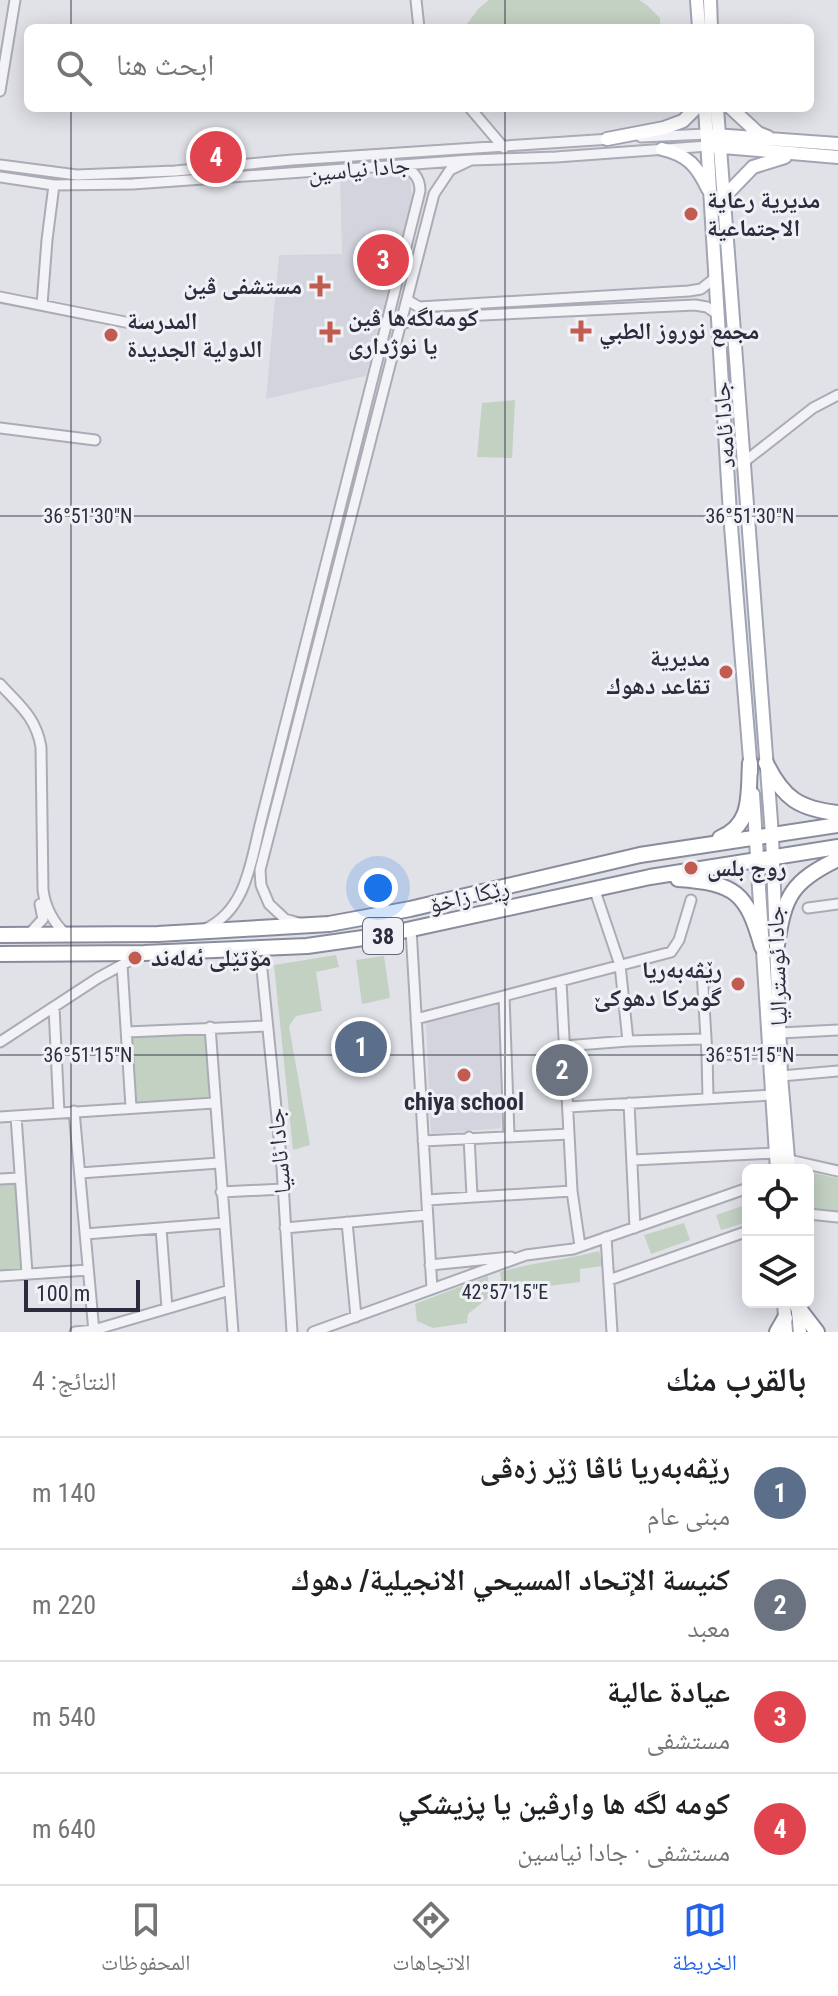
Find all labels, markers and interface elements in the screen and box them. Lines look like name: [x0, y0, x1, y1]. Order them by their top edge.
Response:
search box: [24, 24, 814, 112]
icon: search: [52, 46, 96, 90]
text: ابحث هنا: [116, 47, 214, 82]
pin: 4: [190, 127, 242, 187]
street label: جادا نیاسین: [307, 151, 411, 187]
place label: مديرية رعاية الاجتماعية: [707, 186, 820, 242]
marker: مديرية رعاية الاجتماعية: [682, 205, 700, 223]
pin: 3: [357, 230, 409, 290]
place label: مستشفى ڤين: [183, 272, 302, 300]
marker: مستشفى ڤين: [309, 275, 331, 297]
place label: کومەلگەها ڤین یا نوژداری: [348, 304, 479, 360]
place label: المدرسة الدولية الجديدة: [127, 307, 263, 363]
place label: مجمع نوروز الطبي: [599, 317, 759, 350]
marker: مجمع نوروز الطبي: [570, 320, 592, 342]
marker: کومەلگەها ڤین یا نوژداری: [319, 321, 341, 343]
marker: المدرسة الدولية الجديدة: [102, 326, 120, 344]
street label: جادا ئامەد: [707, 381, 741, 469]
text: 36°51'30"N: [43, 504, 133, 528]
text: 36°51'30"N: [705, 504, 795, 528]
place label: مديرية تقاعد دهوك: [606, 644, 711, 700]
marker: مديرية تقاعد دهوك: [717, 663, 735, 681]
place label: روج بلس: [707, 854, 787, 883]
marker: روج بلس: [682, 859, 700, 877]
your location: [358, 868, 398, 908]
street label: ڕێکا زاخۆ: [426, 873, 513, 923]
street label: جادا ئوسترالیا: [761, 906, 793, 1026]
road number: 38: [363, 918, 403, 954]
place label: مۆتێلی ئەلەند: [151, 944, 271, 972]
marker: مۆتێلی ئەلەند: [126, 949, 144, 967]
place label: رێڤه‌به‌ریا گومركا دهوكێ: [594, 956, 722, 1012]
marker: رێڤه‌به‌ریا گومركا دهوكێ: [729, 975, 747, 993]
pin: 1: [335, 1017, 387, 1077]
pin: 2: [536, 1040, 588, 1100]
text: 36°51'15"N: [43, 1043, 133, 1067]
text: 36°51'15"N: [705, 1043, 795, 1067]
marker: chiya school: [455, 1066, 473, 1084]
place label: chiya school: [404, 1088, 524, 1116]
street label: جادا ئاسيا: [261, 1107, 297, 1195]
map controls: [742, 1164, 814, 1308]
button: locate: [742, 1164, 814, 1236]
button: layers: [742, 1236, 814, 1308]
scale bar: [24, 1276, 140, 1312]
text: 42°57'15"E: [462, 1280, 548, 1304]
text: 100 m: [36, 1281, 90, 1306]
text: بالقرب منك: [665, 1359, 806, 1399]
text: النتائج: 4: [32, 1366, 117, 1396]
text: رێڤەبەریا ئاڤا ژێر زەڤی: [479, 1450, 730, 1485]
text: 140 m: [32, 1478, 96, 1508]
text: 1: [773, 1478, 787, 1508]
text: مبنى عام: [647, 1501, 730, 1531]
text: كنيسة الإتحاد المسيحي الانجيلية/ دهوك: [291, 1562, 730, 1597]
text: 220 m: [32, 1590, 96, 1620]
text: 2: [773, 1590, 787, 1620]
text: معبد: [687, 1613, 730, 1643]
text: عيادة عالية: [607, 1674, 730, 1709]
text: 540 m: [32, 1702, 96, 1732]
text: 3: [773, 1702, 787, 1732]
text: مستشفى: [646, 1725, 730, 1755]
text: كومه لگه ها وارڤين يا پزيشكي: [397, 1786, 730, 1821]
text: 640 m: [32, 1814, 96, 1844]
text: 4: [773, 1814, 787, 1844]
text: مستشفى · جادا نیاسین: [517, 1837, 730, 1867]
tab: المحفوظات: [101, 1898, 190, 1984]
tab: الاتجاهات: [392, 1898, 470, 1984]
tab: الخريطة: [672, 1898, 737, 1984]

